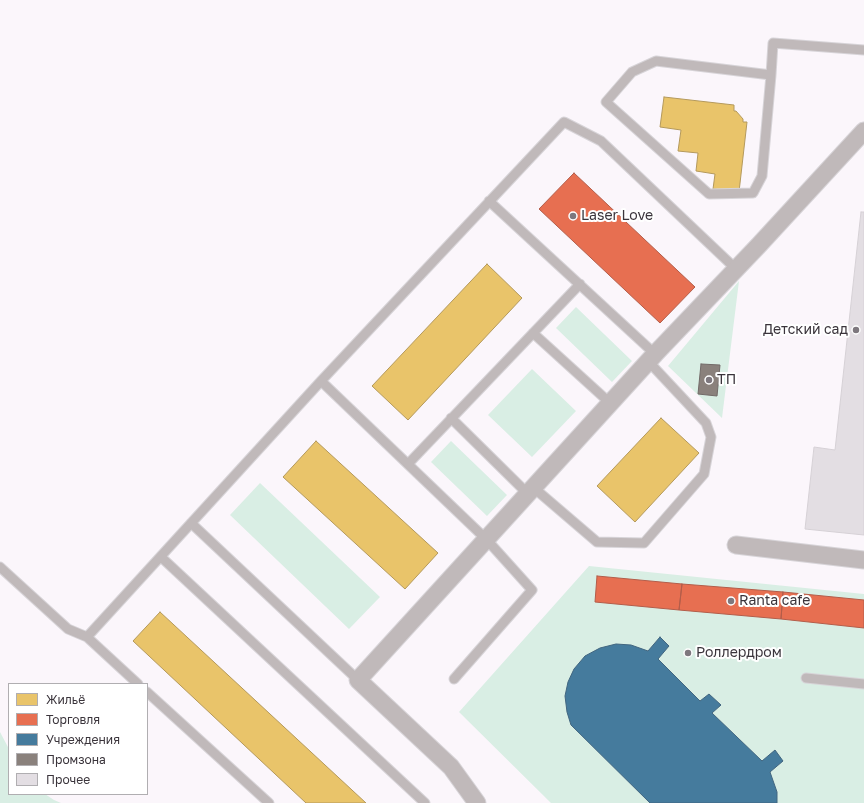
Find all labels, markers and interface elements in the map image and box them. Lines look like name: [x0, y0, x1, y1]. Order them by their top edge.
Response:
place label: Laser Love: [581, 208, 653, 224]
marker: Laser Love: [568, 211, 578, 221]
place label: Детский сад: [763, 322, 848, 338]
marker: Детский сад: [851, 325, 861, 335]
place label: ТП: [717, 372, 736, 388]
marker: ТП: [704, 375, 714, 385]
place label: Ranta cafe: [739, 593, 810, 609]
marker: Ranta cafe: [726, 596, 736, 606]
place label: Роллердром: [696, 645, 782, 661]
marker: Роллердром: [683, 648, 693, 658]
legend: [8, 683, 148, 795]
text: Жильё: [46, 692, 85, 707]
text: Торговля: [46, 712, 100, 727]
text: Учреждения: [46, 732, 120, 747]
text: Промзона: [46, 752, 106, 767]
text: Прочее: [46, 772, 90, 787]

